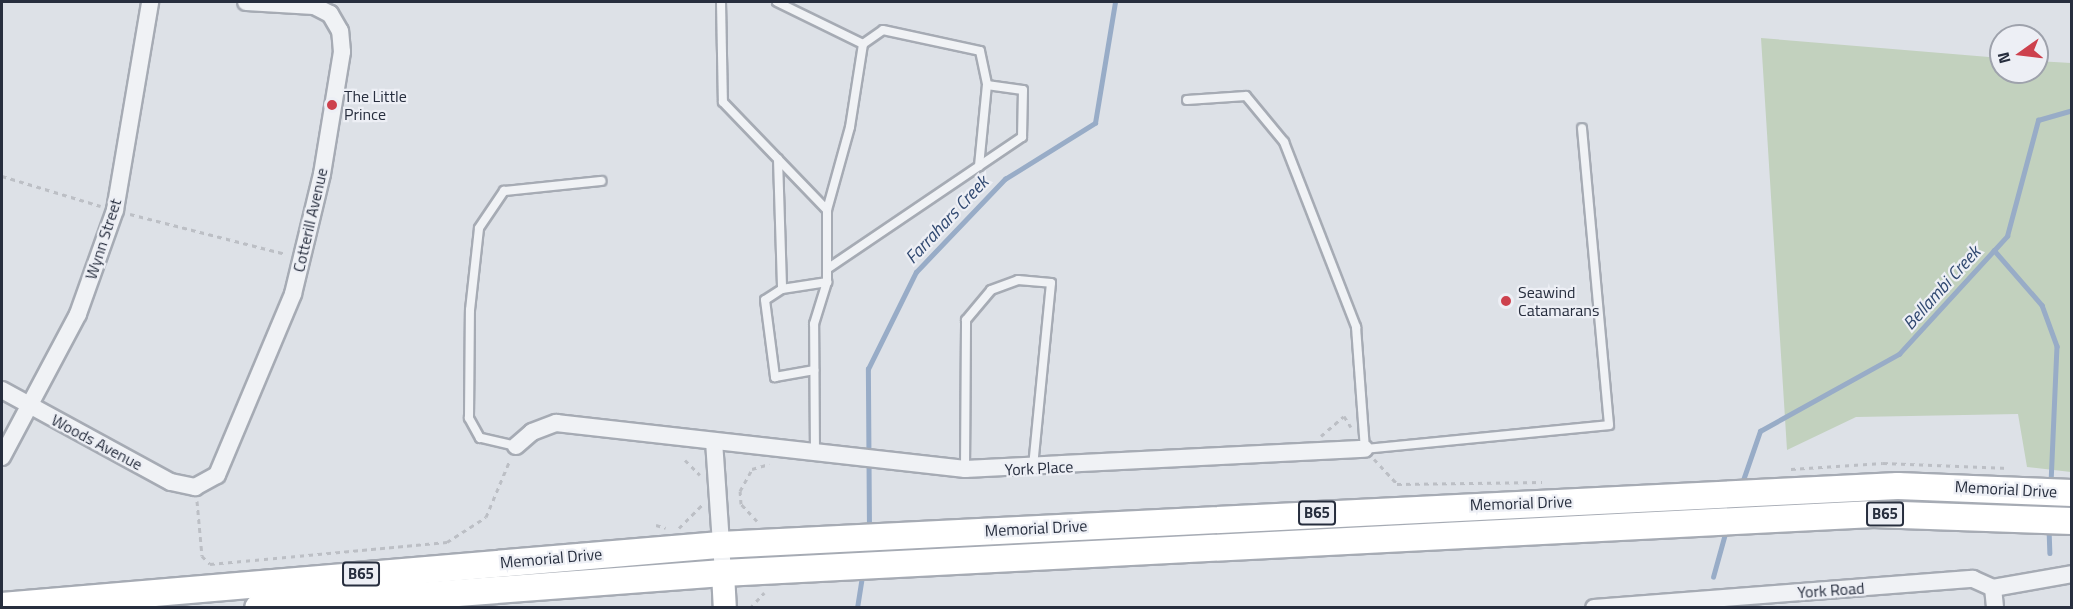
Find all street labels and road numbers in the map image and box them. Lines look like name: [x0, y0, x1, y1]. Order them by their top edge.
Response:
street label: Cotterill Avenue: [289, 166, 331, 274]
street label: Wynn Street: [81, 196, 125, 282]
street label: Woods Avenue: [48, 410, 146, 474]
street label: York Place: [1004, 457, 1074, 479]
street label: Memorial Drive: [1954, 477, 2058, 501]
street label: Memorial Drive: [1469, 492, 1573, 514]
road number: B65: [1298, 501, 1336, 525]
road number: B65: [1866, 502, 1904, 526]
street label: Memorial Drive: [984, 516, 1088, 540]
street label: Memorial Drive: [499, 544, 603, 572]
road number: B65: [342, 562, 380, 586]
street label: York Road: [1797, 578, 1865, 602]

